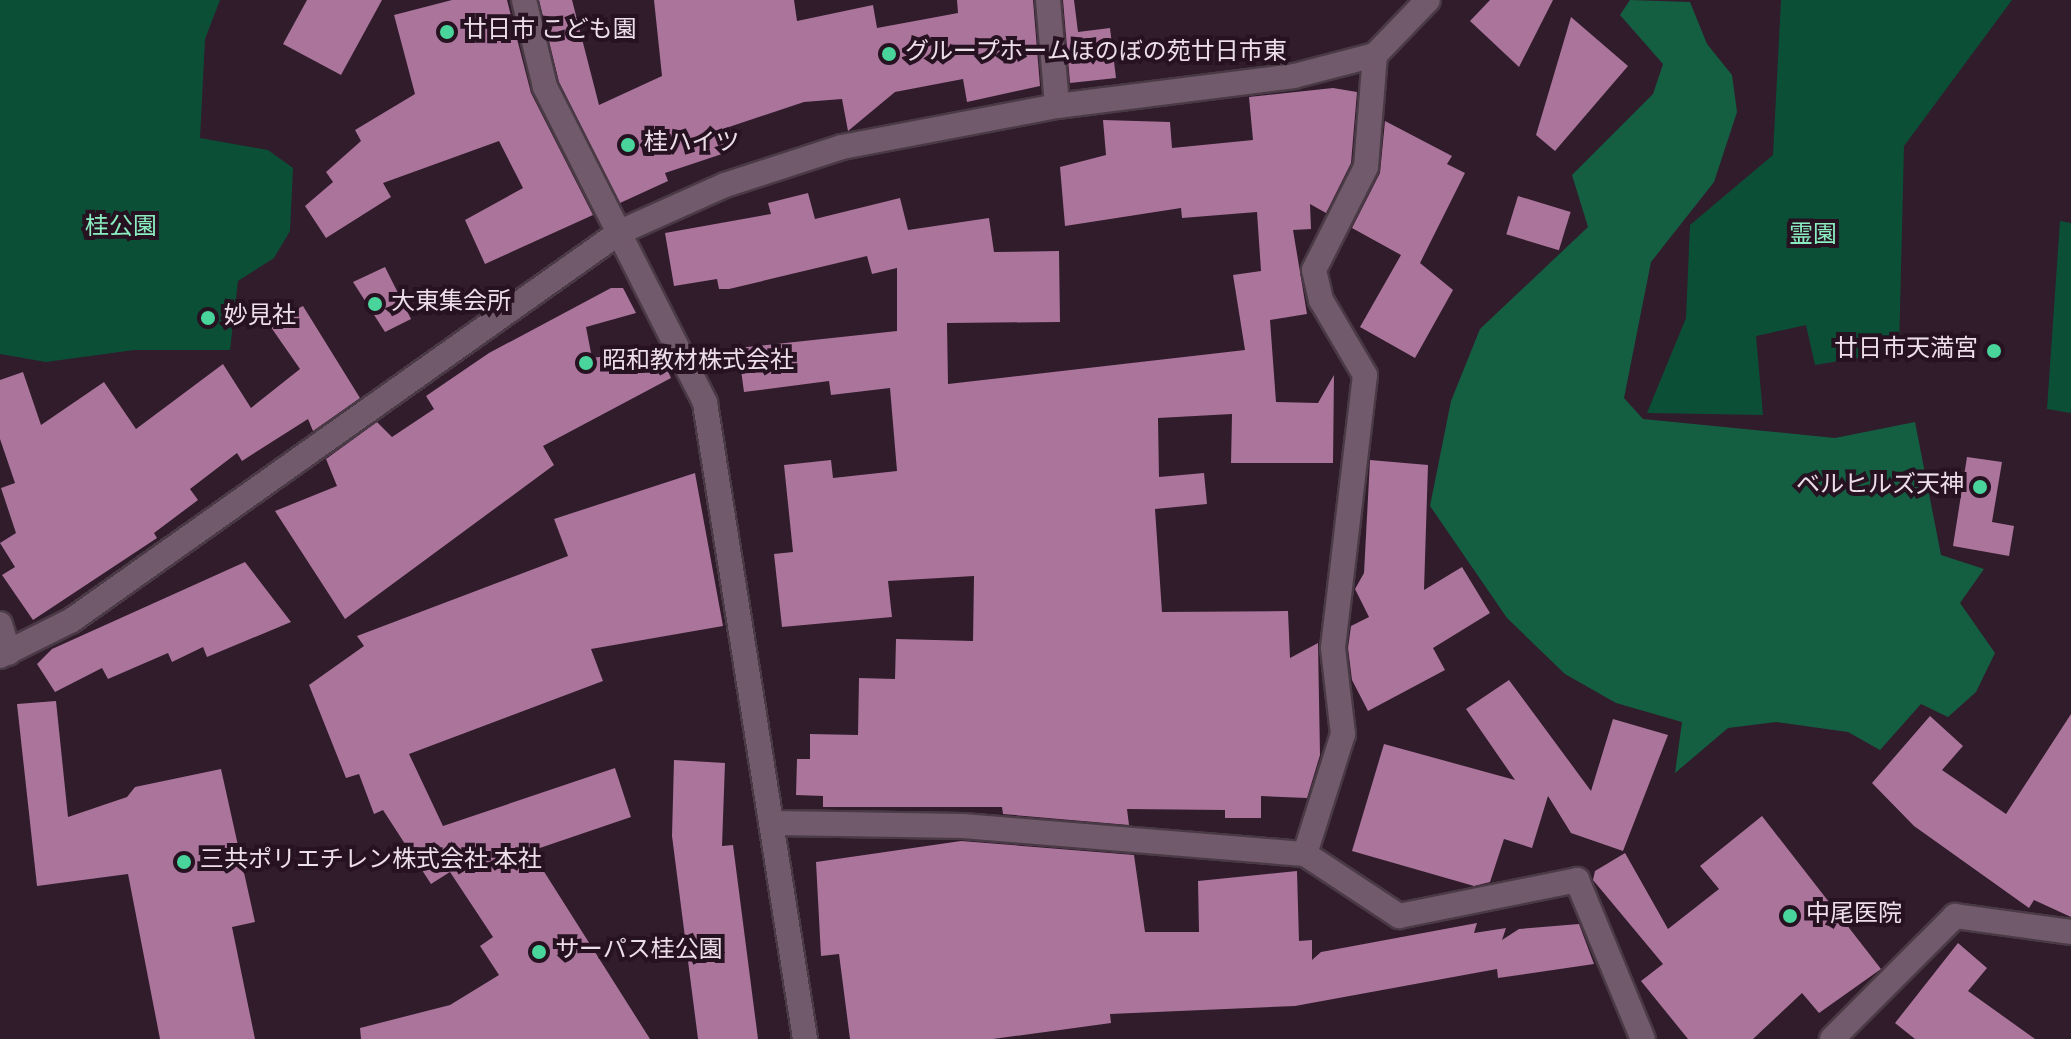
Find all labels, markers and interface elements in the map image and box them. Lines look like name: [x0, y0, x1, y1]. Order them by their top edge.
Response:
place label: 廿日市 こども園: [463, 18, 637, 46]
marker: 廿日市 こども園: [438, 23, 456, 41]
place label: グループホームほのぼの苑廿日市東: [905, 40, 1289, 68]
marker: グループホームほのぼの苑廿日市東: [880, 45, 898, 63]
place label: 桂ハイツ: [644, 131, 740, 159]
marker: 桂ハイツ: [619, 136, 637, 154]
park label: 桂公園: [85, 215, 157, 243]
park label: 霊園: [1789, 223, 1837, 251]
place label: 大東集会所: [391, 290, 511, 318]
marker: 大東集会所: [366, 295, 384, 313]
place label: 妙見社: [224, 304, 296, 332]
marker: 妙見社: [199, 309, 217, 327]
place label: 廿日市天満宮: [1834, 337, 1978, 365]
marker: 廿日市天満宮: [1985, 342, 2003, 360]
place label: 昭和教材株式会社: [602, 349, 794, 377]
marker: 昭和教材株式会社: [577, 354, 595, 372]
place label: ベルヒルズ天神: [1796, 473, 1964, 501]
marker: ベルヒルズ天神: [1971, 478, 1989, 496]
place label: 三共ポリエチレン株式会社 本社: [200, 848, 542, 876]
marker: 三共ポリエチレン株式会社 本社: [175, 853, 193, 871]
place label: 中尾医院: [1806, 902, 1902, 930]
marker: 中尾医院: [1781, 907, 1799, 925]
place label: サーパス桂公園: [555, 938, 723, 966]
marker: サーパス桂公園: [530, 943, 548, 961]

